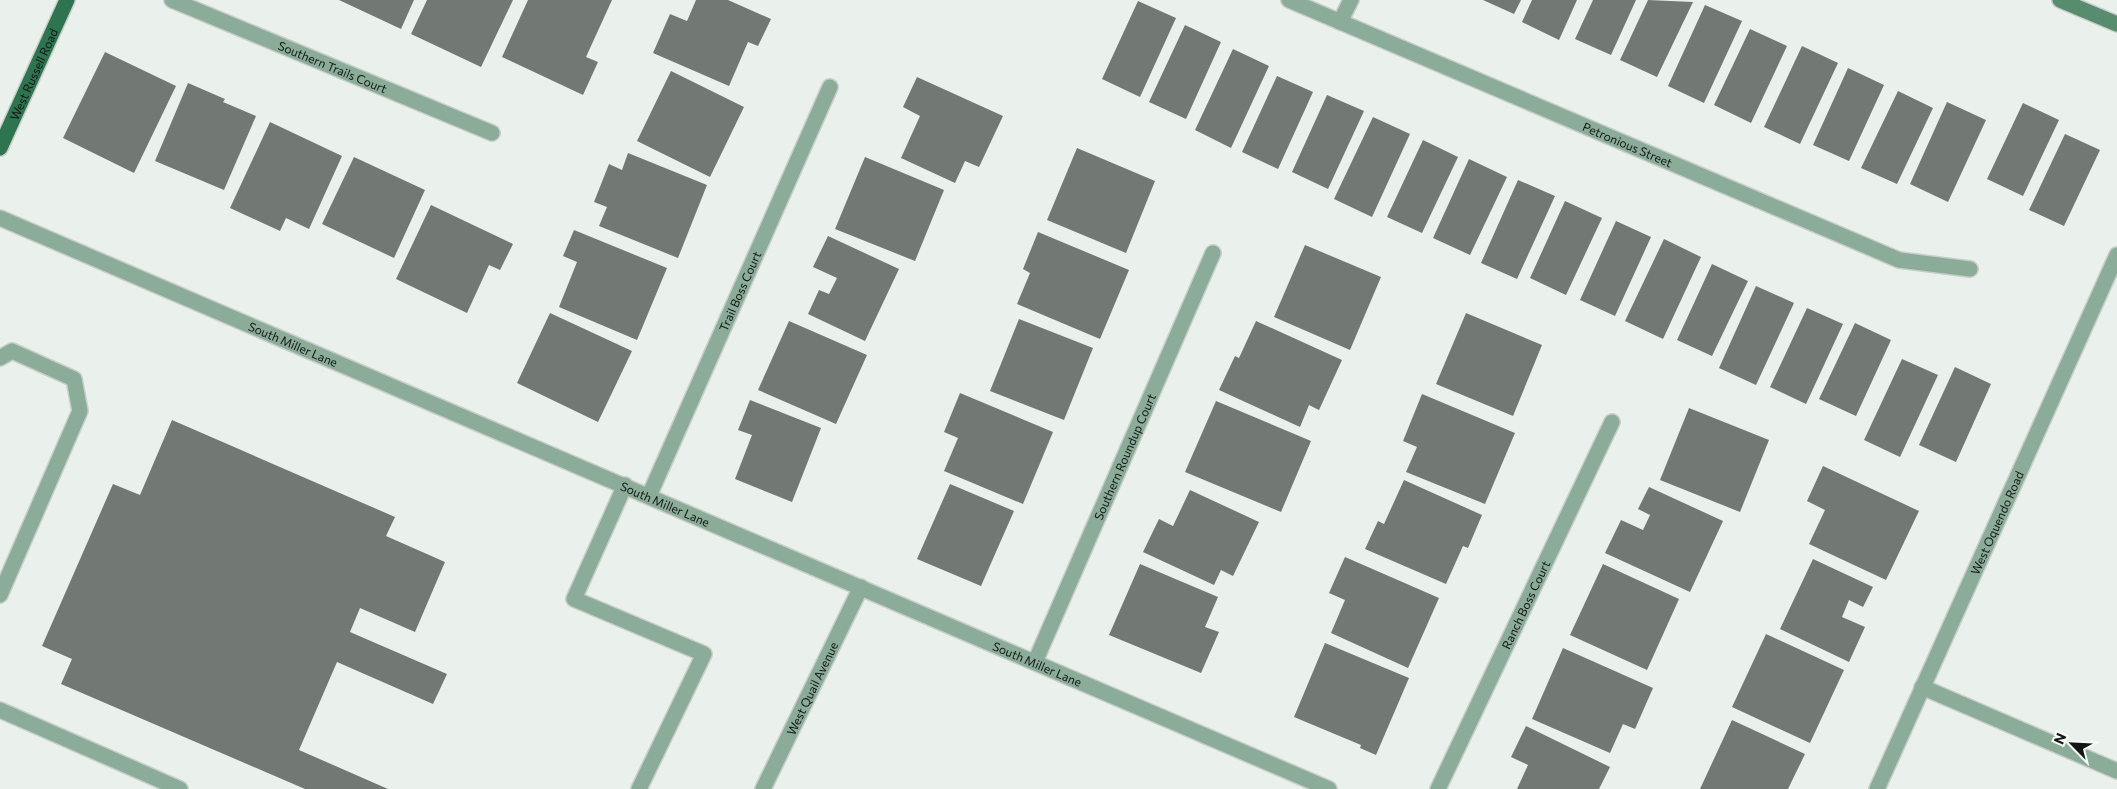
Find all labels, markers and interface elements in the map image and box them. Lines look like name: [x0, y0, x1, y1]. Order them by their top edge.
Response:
street label: West Russell Road: [7, 26, 60, 122]
street label: Southern Trails Court: [276, 38, 389, 96]
street label: Petronious Street: [1581, 119, 1674, 170]
street label: Trail Boss Court: [716, 249, 763, 333]
street label: South Miller Lane: [246, 319, 340, 369]
street label: Southern Roundup Court: [1091, 391, 1158, 522]
street label: West Oquendo Road: [1967, 469, 2026, 576]
street label: South Miller Lane: [619, 478, 712, 529]
street label: Ranch Boss Court: [1498, 558, 1552, 651]
street label: South Miller Lane: [991, 638, 1084, 689]
street label: West Quail Avenue: [783, 639, 840, 737]
north arrow: [2047, 719, 2097, 769]
text: N: [2050, 730, 2070, 747]

